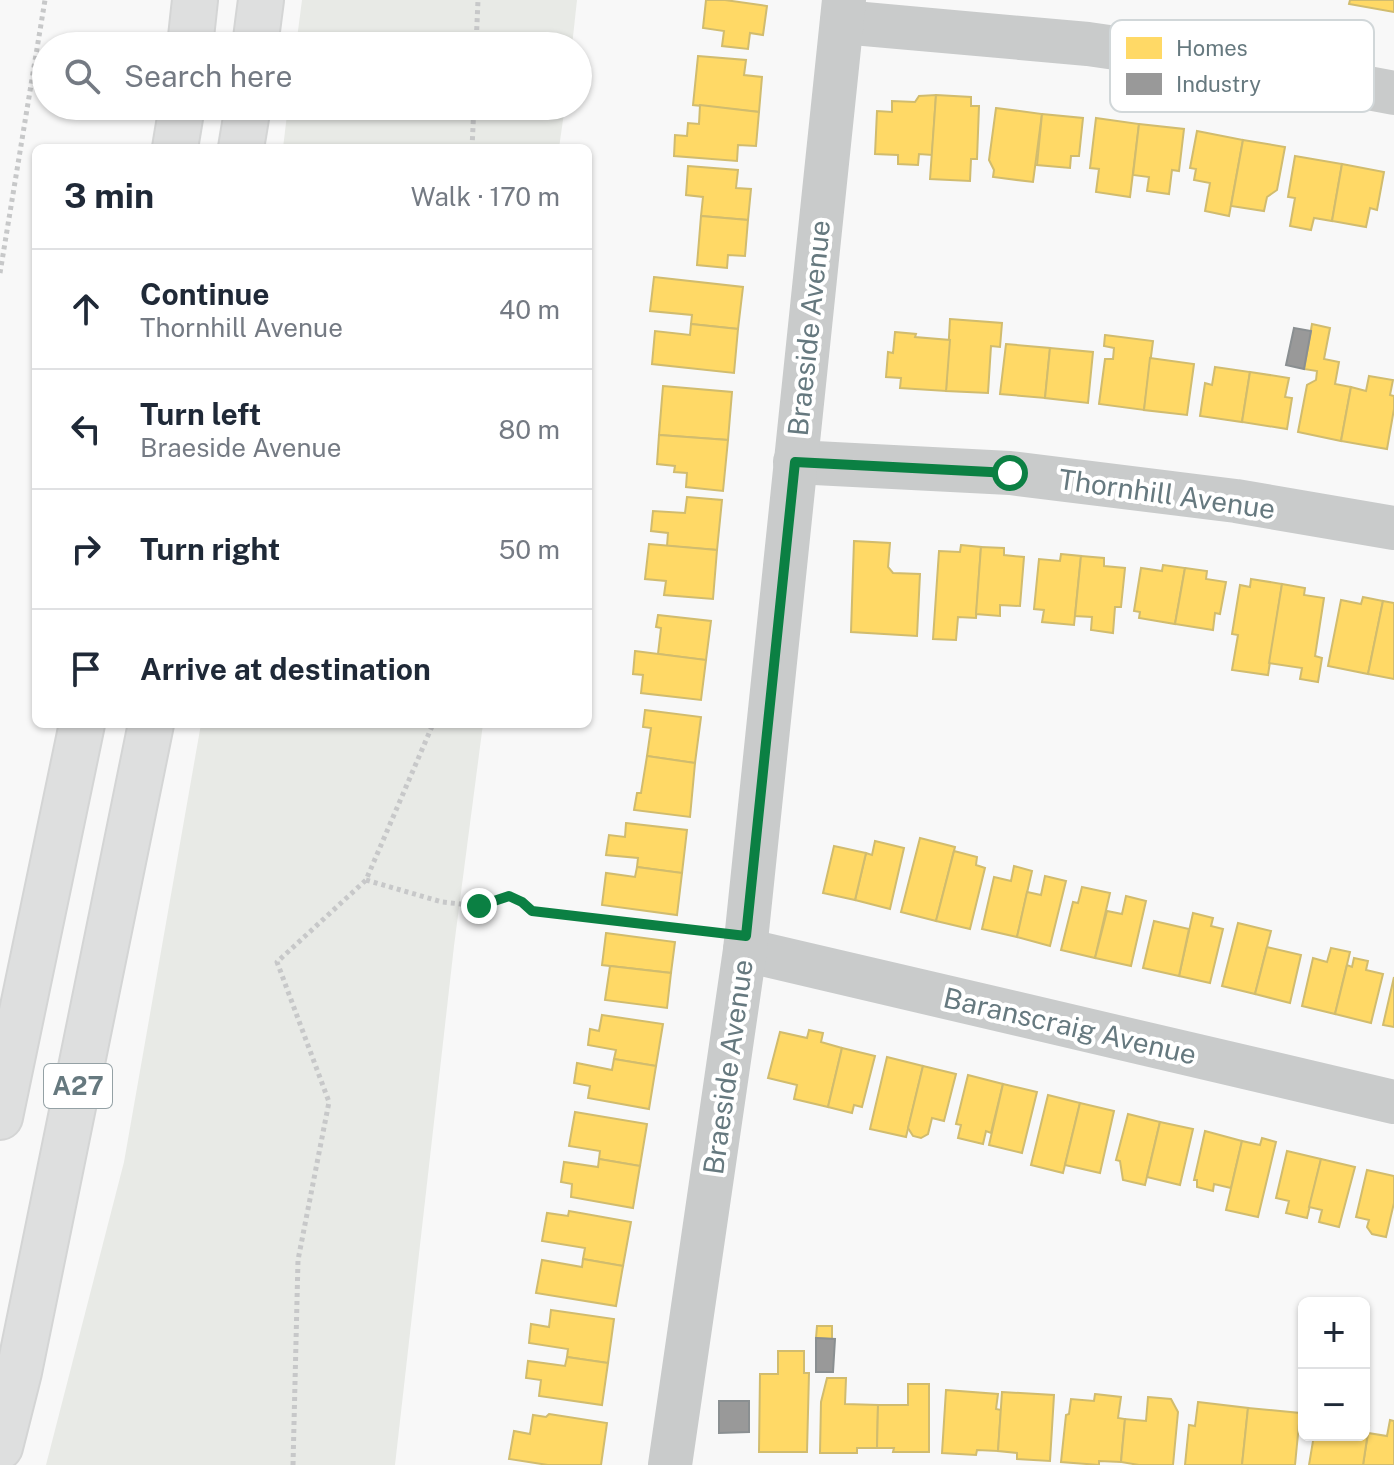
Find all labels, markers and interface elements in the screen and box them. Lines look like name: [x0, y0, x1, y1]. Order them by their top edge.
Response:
legend: [1110, 20, 1374, 112]
search box: [32, 32, 592, 120]
text: Homes: [1176, 35, 1248, 61]
icon: search: [60, 54, 104, 98]
text: Search here: [124, 58, 292, 94]
text: Industry: [1176, 71, 1261, 97]
text: 3 min: [64, 176, 154, 216]
text: Walk · 170 m: [411, 181, 560, 212]
street label: Braeside Avenue: [781, 218, 836, 438]
text: Continue: [140, 276, 270, 312]
icon: ahead: [64, 287, 108, 331]
text: 40 m: [499, 294, 560, 325]
text: Thornhill Avenue: [140, 312, 343, 343]
text: Turn left: [140, 396, 261, 432]
icon: left: [64, 407, 108, 451]
text: 80 m: [499, 414, 560, 445]
text: Braeside Avenue: [140, 432, 341, 463]
route start: [992, 455, 1028, 491]
street label: Thornhill Avenue: [1057, 462, 1278, 525]
icon: right: [64, 527, 108, 571]
text: Turn right: [140, 531, 280, 567]
text: 50 m: [499, 534, 560, 565]
icon: arrive: [64, 647, 108, 691]
text: Arrive at destination: [140, 651, 431, 687]
route end: [461, 888, 497, 924]
street label: Braeside Avenue: [696, 957, 759, 1177]
street label: Baranscraig Avenue: [940, 980, 1200, 1071]
road number: A27: [44, 1064, 112, 1108]
map controls: [1298, 1297, 1370, 1441]
button: +: [1298, 1297, 1370, 1369]
button: −: [1298, 1369, 1370, 1441]

